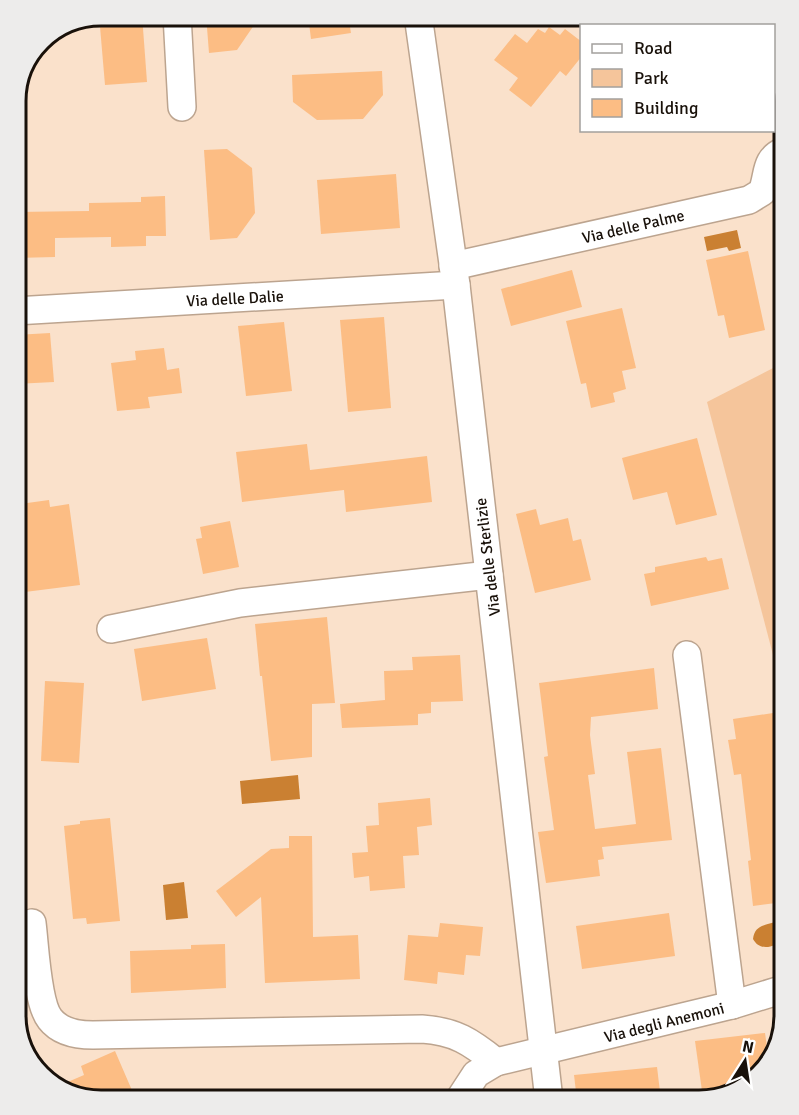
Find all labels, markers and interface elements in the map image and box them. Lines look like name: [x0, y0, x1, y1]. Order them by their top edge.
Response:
legend: [580, 24, 775, 132]
text: Road: [634, 37, 673, 59]
text: Park: [634, 67, 669, 89]
text: Building: [634, 97, 698, 119]
street label: Via delle Palme: [580, 205, 686, 248]
street label: Via delle Dalie: [186, 286, 284, 312]
street label: Via delle Sterlizie: [471, 497, 505, 617]
street label: Via degli Anemoni: [602, 998, 726, 1048]
north arrow: [715, 1031, 775, 1091]
text: N: [740, 1036, 755, 1058]

